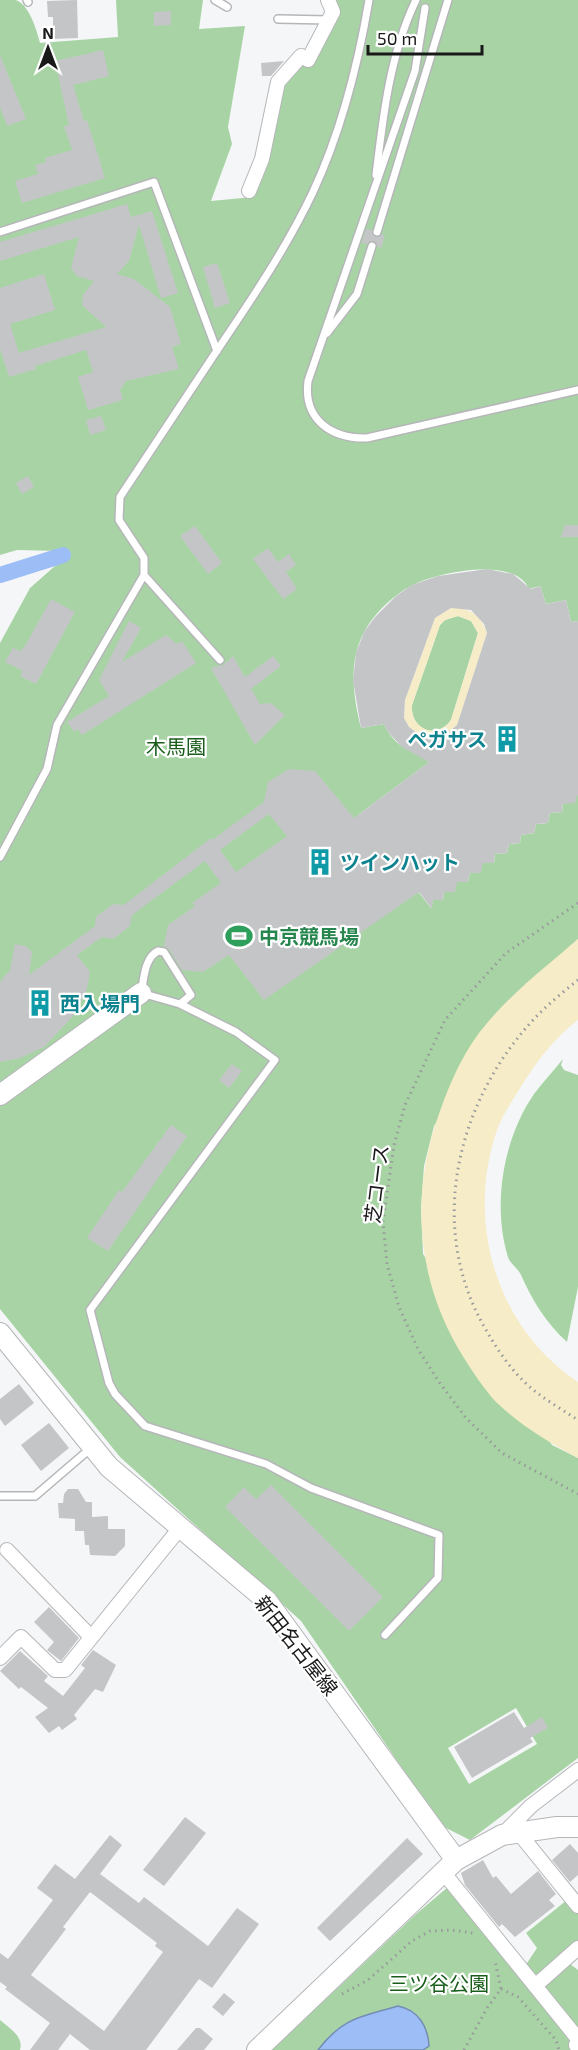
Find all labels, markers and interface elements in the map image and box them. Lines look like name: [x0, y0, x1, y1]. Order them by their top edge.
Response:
north arrow: [18, 18, 78, 78]
scale bar: [368, 18, 482, 56]
text: N: [42, 23, 54, 42]
text: 50 m: [377, 27, 417, 49]
building icon: ペガサス: [492, 724, 522, 754]
place label: ペガサス: [407, 727, 487, 751]
park label: 木馬園: [146, 734, 206, 758]
building icon: ツインハット: [305, 847, 335, 877]
place label: ツインハット: [340, 850, 460, 874]
sports icon: 中京競馬場: [224, 921, 254, 951]
place label: 中京競馬場: [259, 924, 359, 948]
building icon: 西入場門: [25, 988, 55, 1018]
place label: 西入場門: [60, 991, 140, 1015]
street label: 芝コース: [359, 1143, 393, 1225]
street label: 新田名古屋線: [251, 1590, 343, 1700]
park label: 三ツ谷公園: [389, 1971, 489, 1995]

